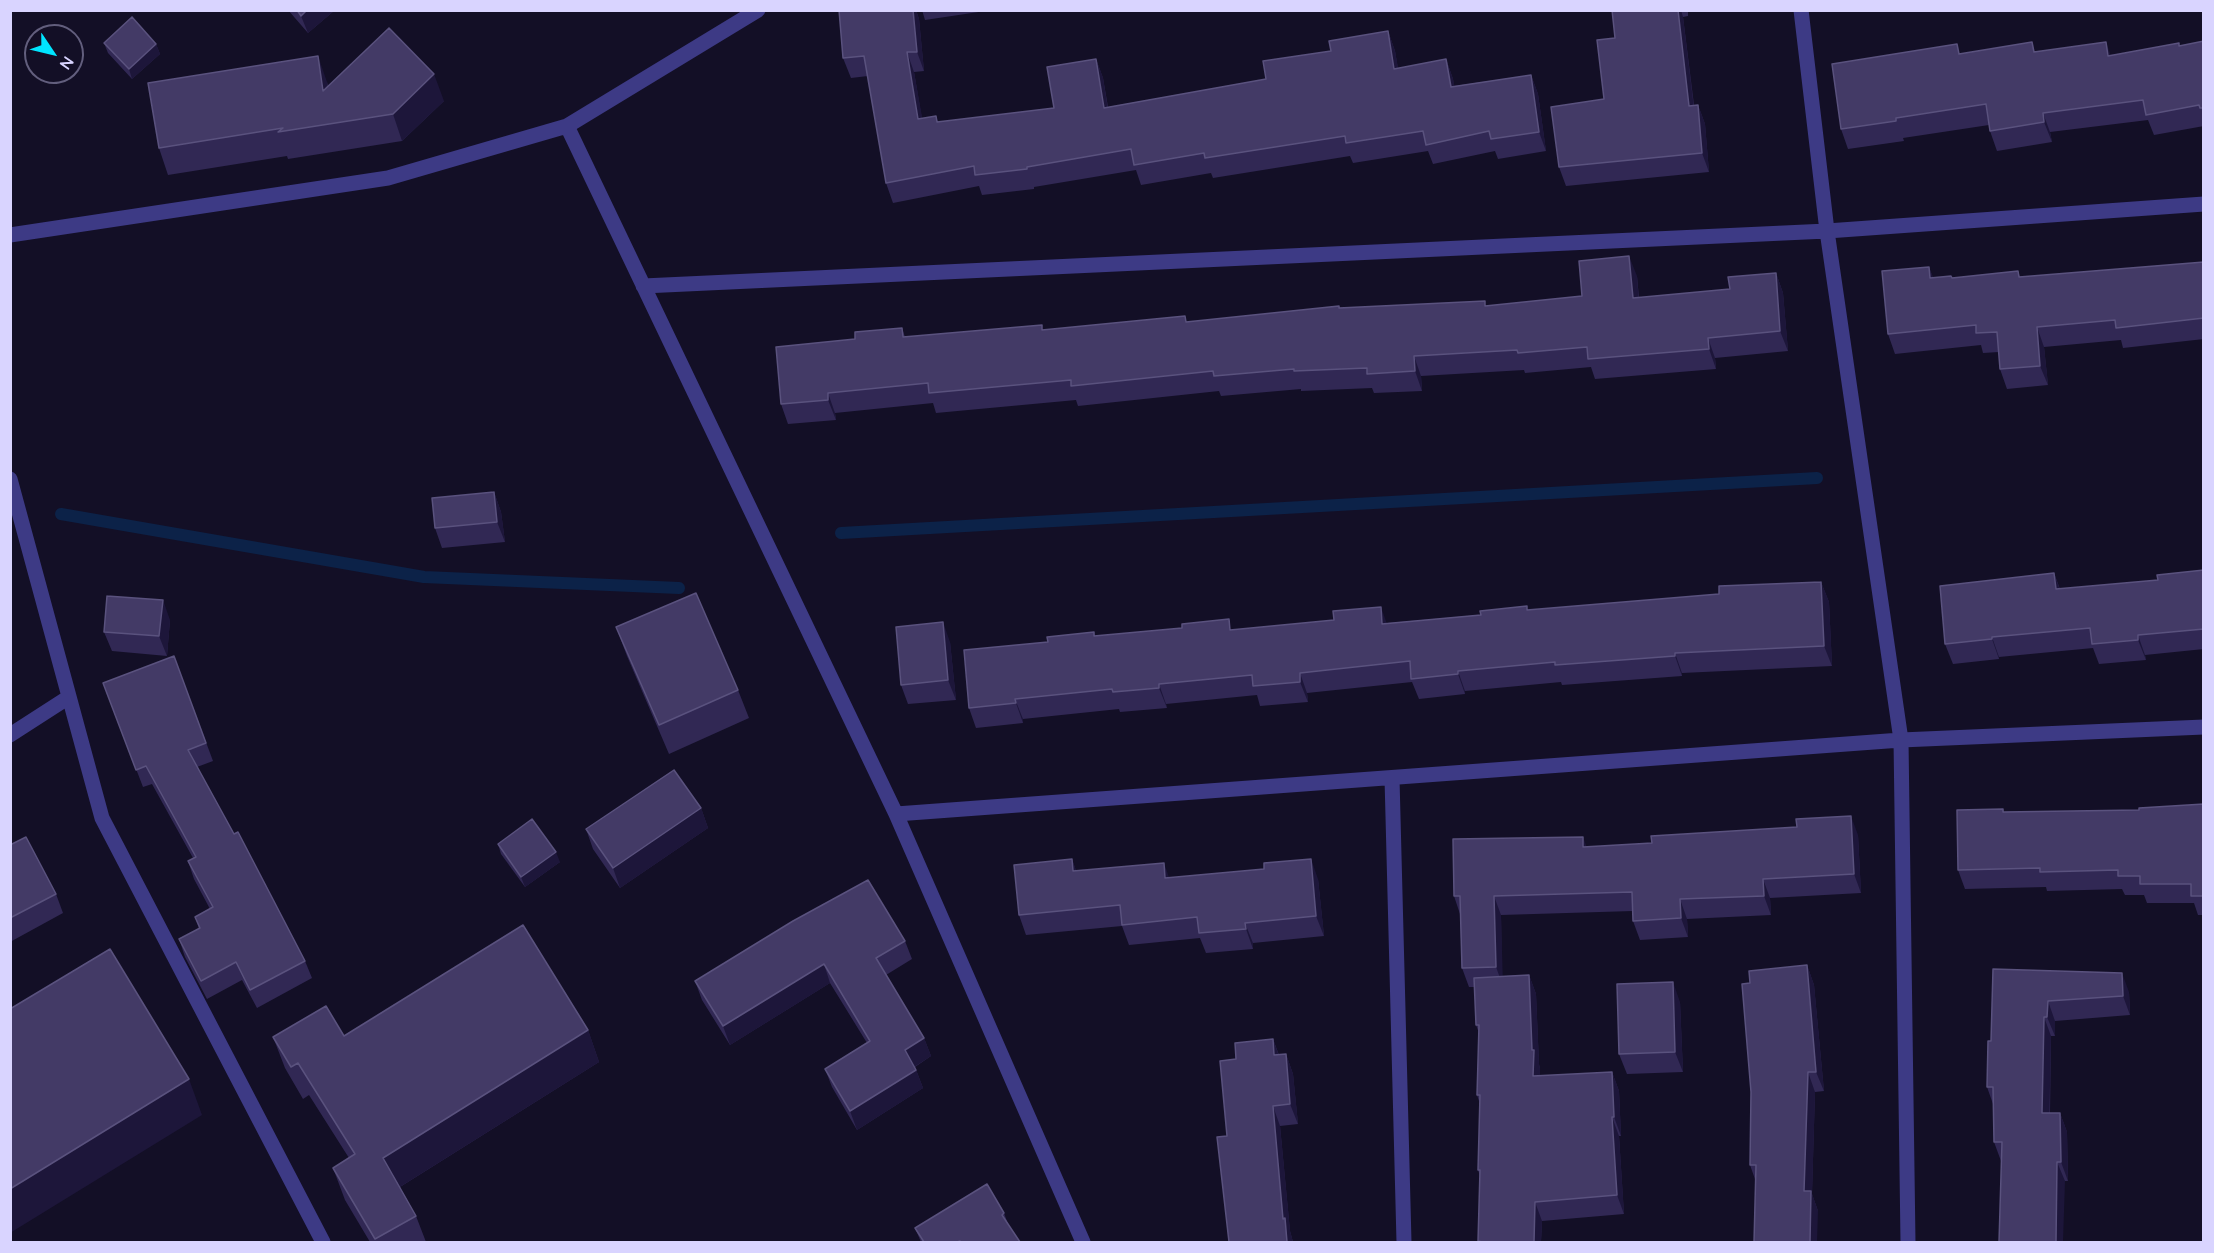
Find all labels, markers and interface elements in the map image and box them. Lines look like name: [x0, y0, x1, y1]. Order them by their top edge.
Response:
north arrow: [24, 24, 84, 84]
text: N: [56, 53, 79, 74]

